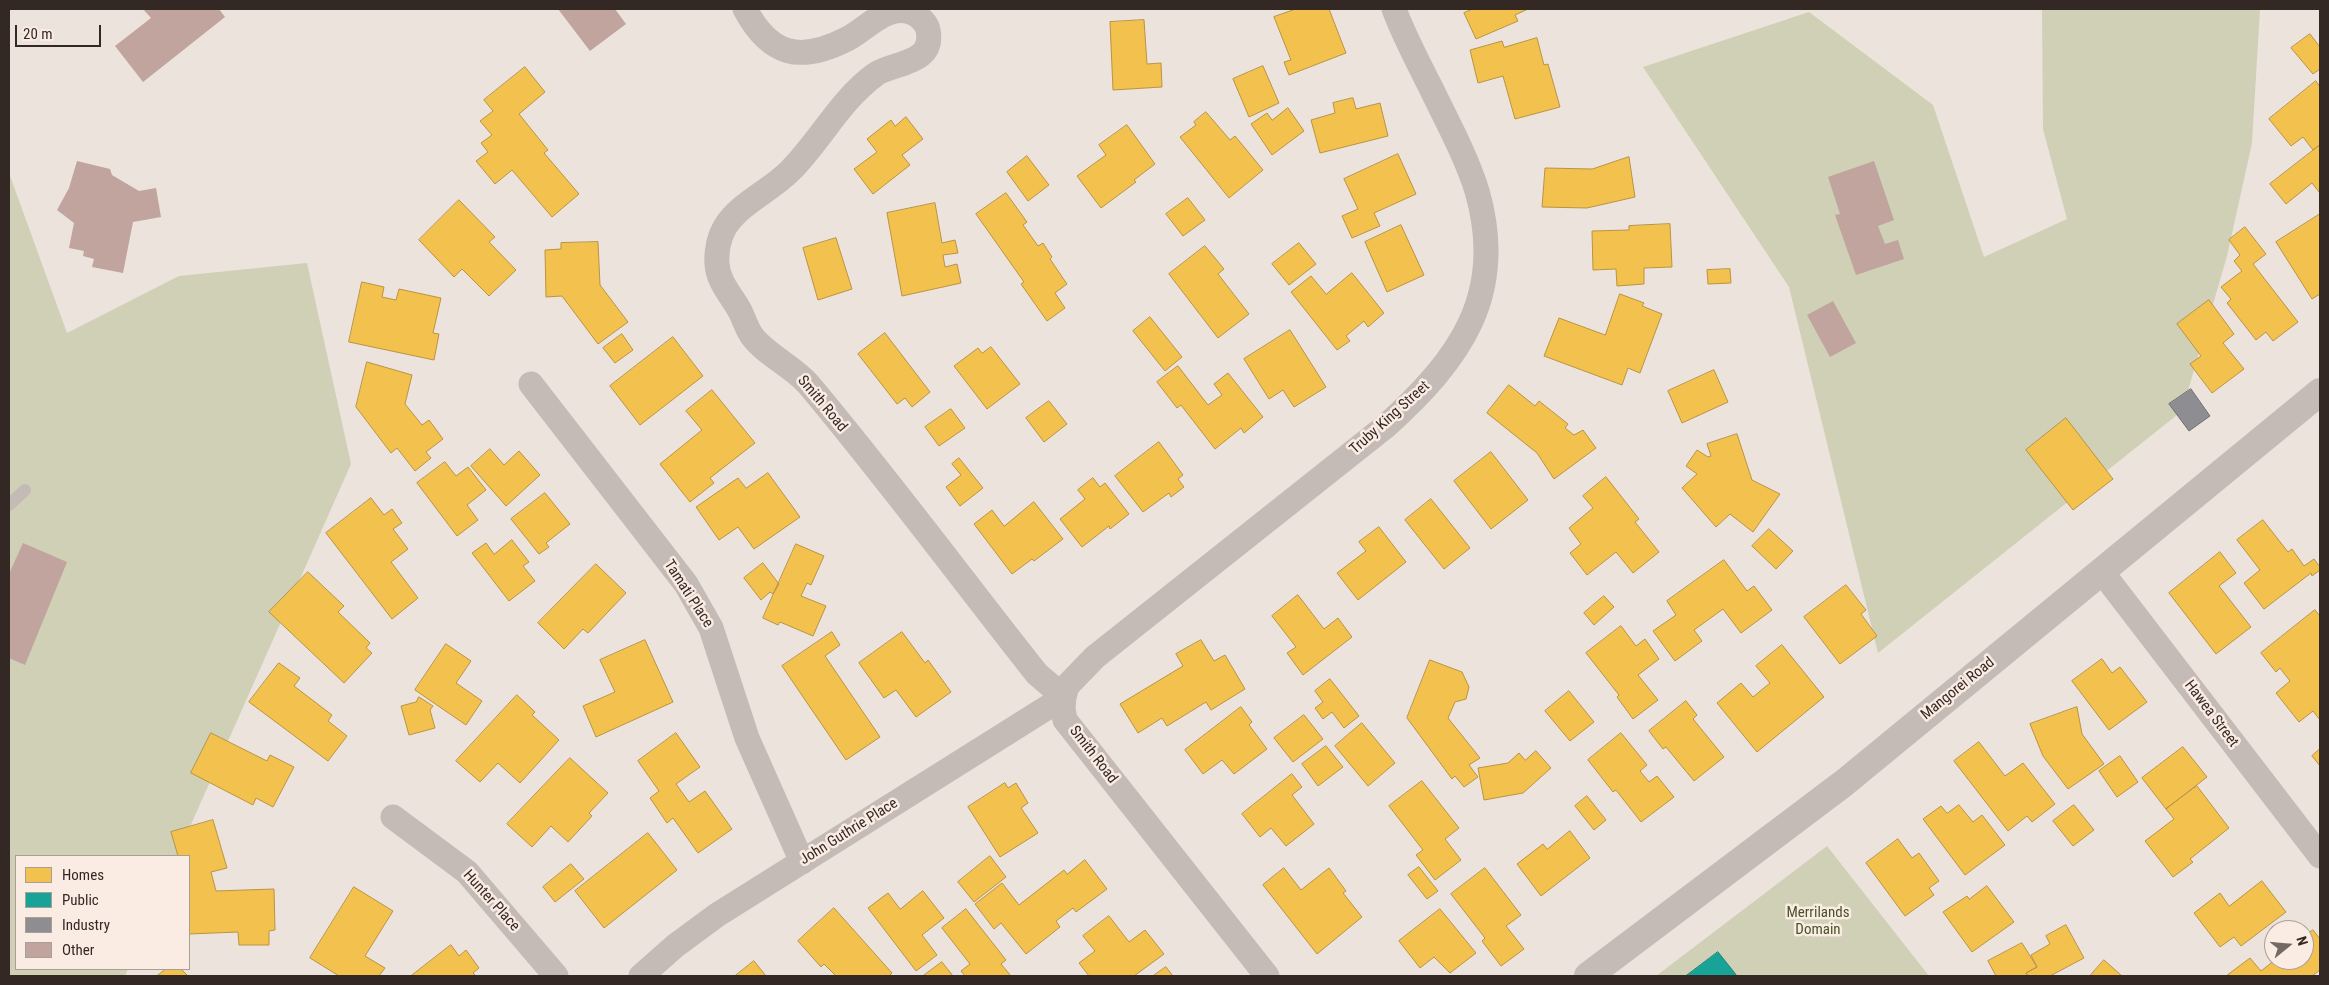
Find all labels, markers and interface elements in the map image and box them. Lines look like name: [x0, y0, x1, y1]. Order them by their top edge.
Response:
scale bar: [18, 15, 104, 47]
text: 20 m: [23, 25, 53, 43]
street label: Smith Road: [793, 372, 851, 436]
street label: Truby King Street: [1346, 378, 1434, 458]
street label: Tamati Place: [660, 557, 716, 631]
street label: Mangorei Road: [1918, 654, 1998, 724]
street label: Hawea Street: [2180, 677, 2242, 751]
street label: Smith Road: [1065, 723, 1121, 787]
street label: John Guthrie Place: [797, 795, 901, 869]
legend: [15, 855, 190, 970]
text: Homes: [62, 866, 104, 884]
street label: Hunter Place: [459, 867, 523, 935]
text: Public: [62, 891, 99, 909]
park label: Merrilands Domain: [1786, 904, 1850, 939]
text: Industry: [62, 916, 110, 934]
north arrow: [2264, 920, 2314, 970]
text: N: [2293, 934, 2311, 947]
text: Other: [62, 941, 94, 959]

